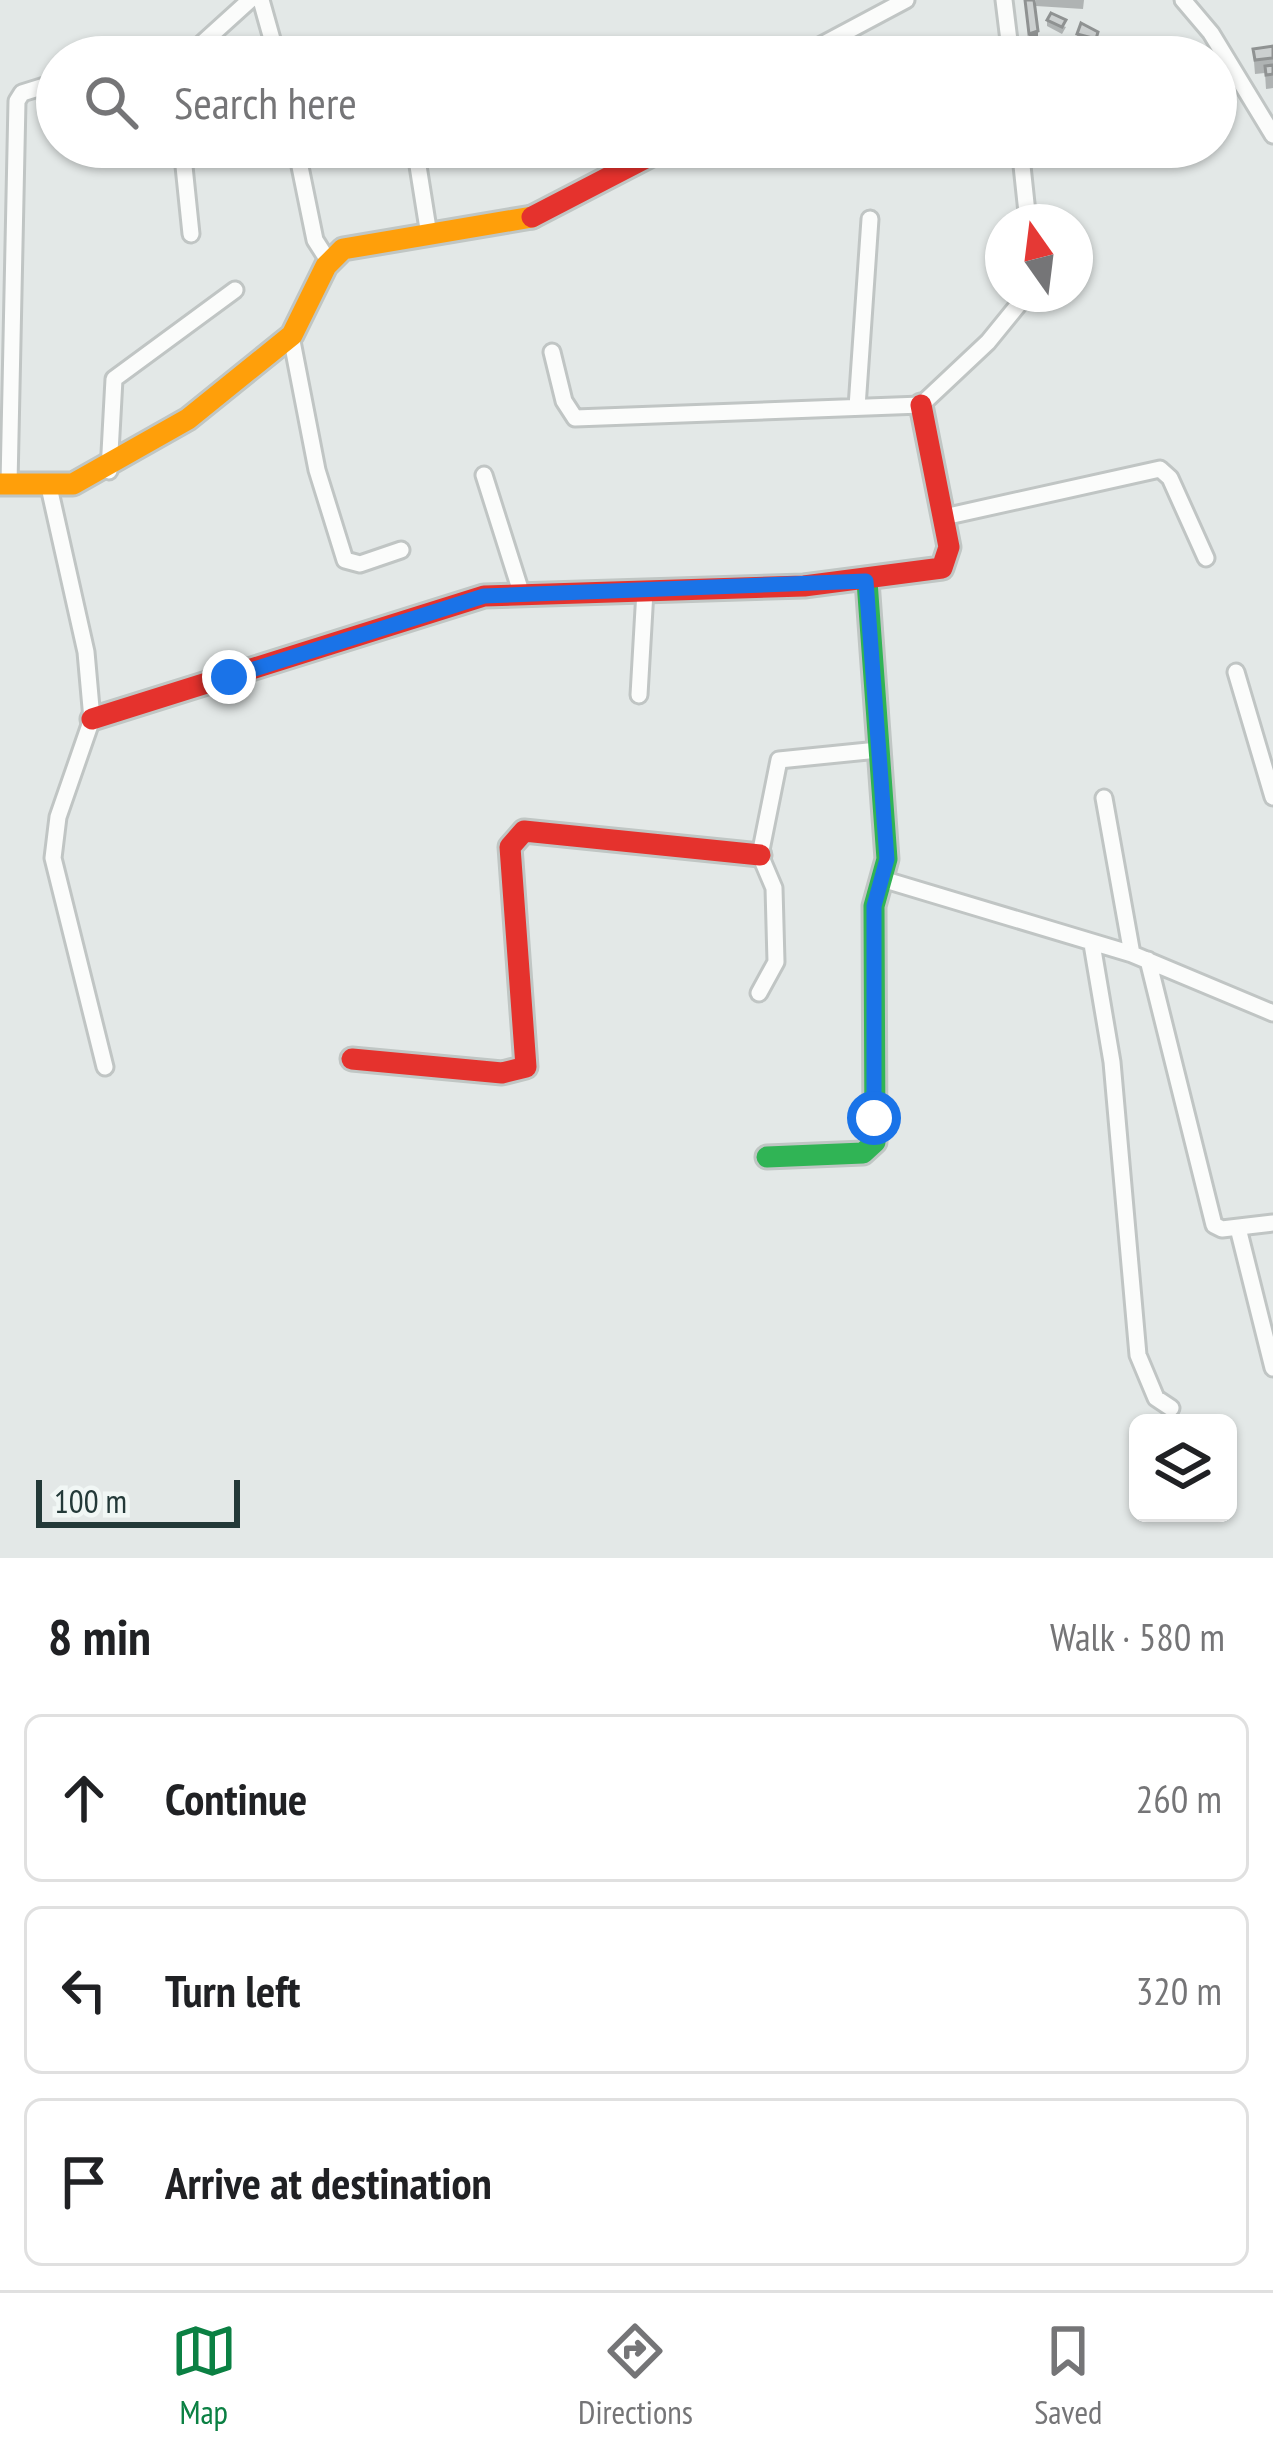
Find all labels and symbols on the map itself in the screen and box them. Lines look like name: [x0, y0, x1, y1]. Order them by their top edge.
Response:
north arrow: [985, 204, 1093, 312]
route end: [202, 650, 256, 704]
route start: [847, 1091, 901, 1145]
scale bar: [36, 1474, 240, 1527]

